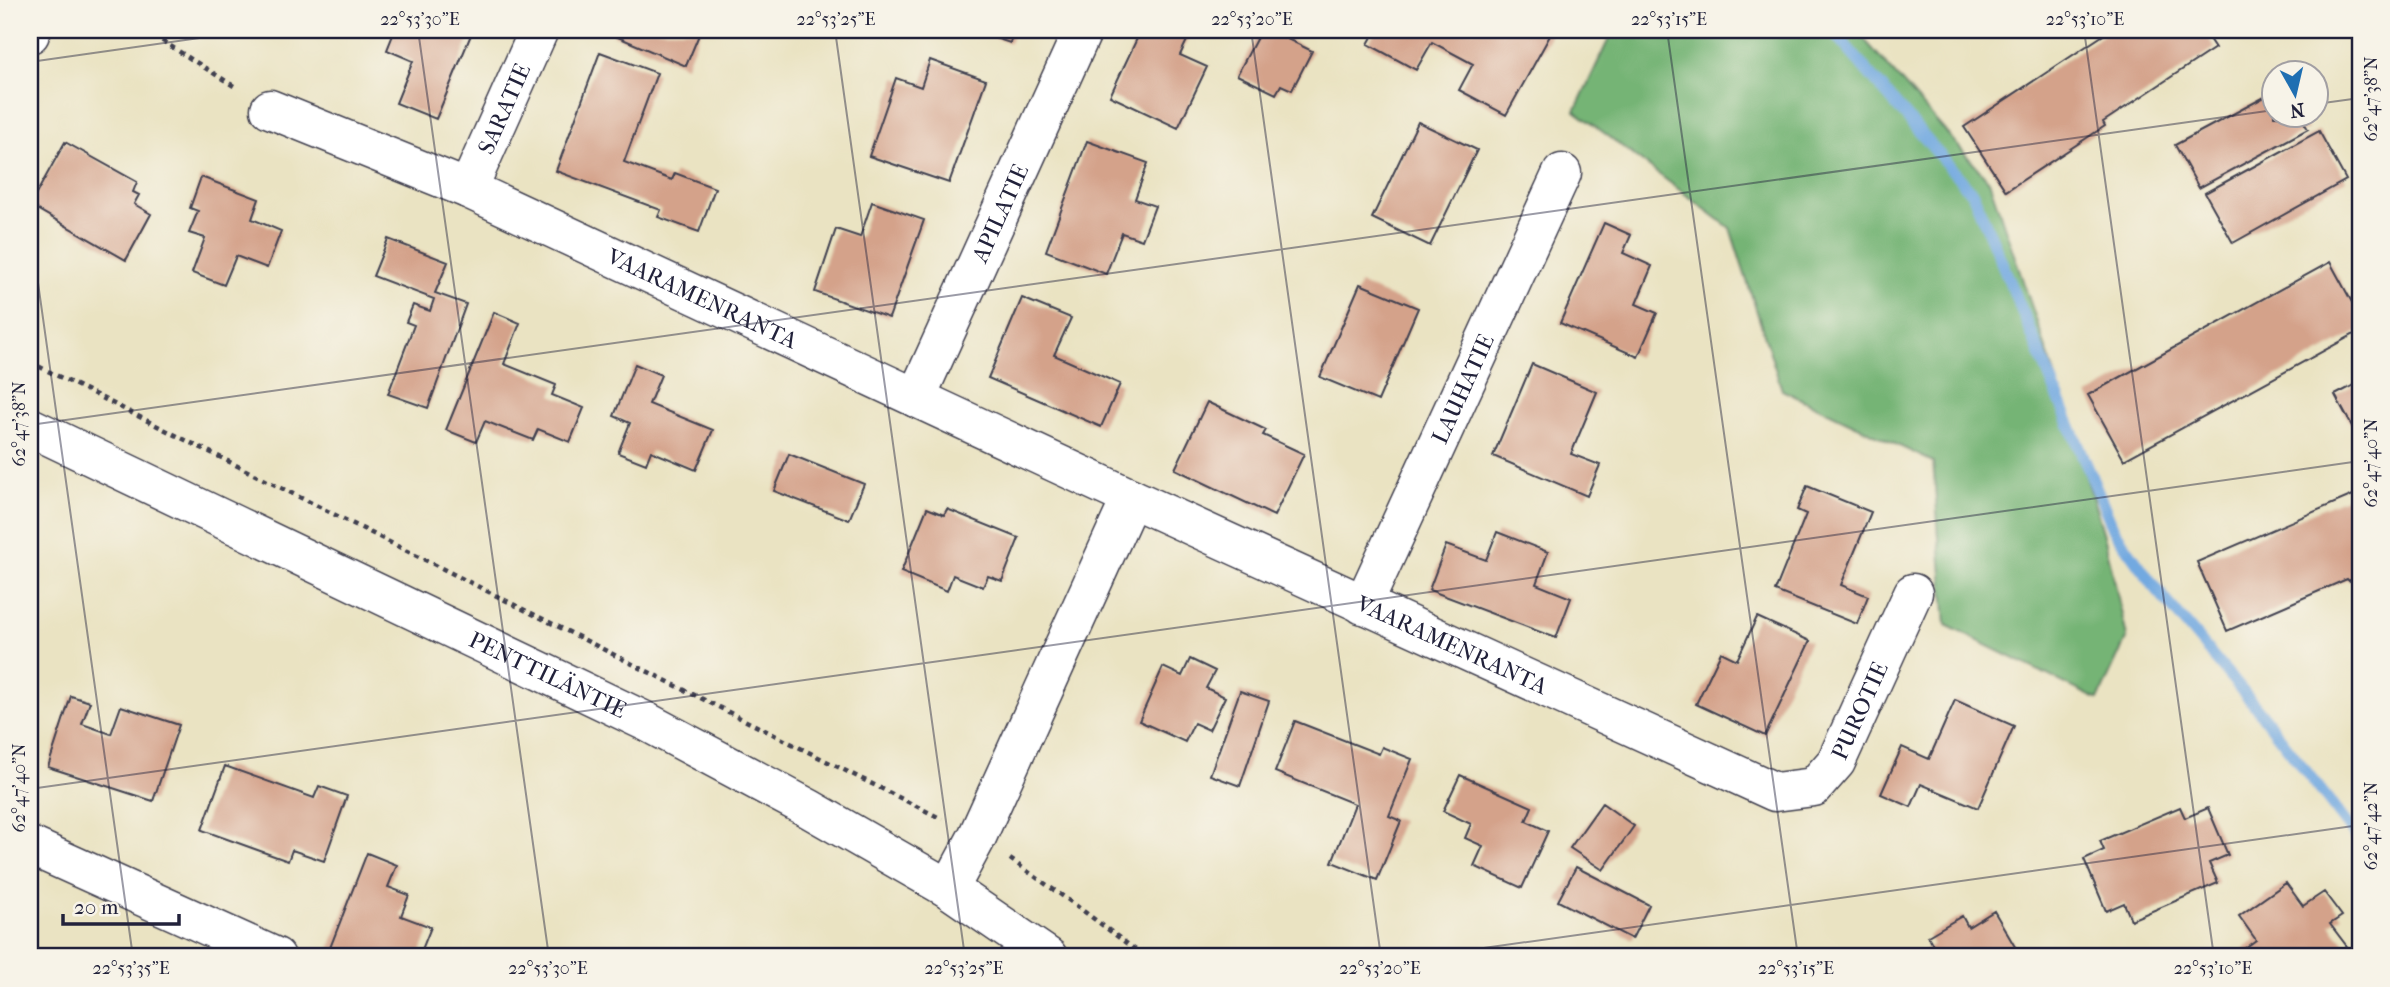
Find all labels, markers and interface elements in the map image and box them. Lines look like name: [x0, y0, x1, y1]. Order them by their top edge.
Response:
text: 22°53'30"E: [380, 9, 460, 30]
text: 22°53'25"E: [796, 9, 876, 30]
text: 22°53'20"E: [1211, 9, 1293, 30]
text: 22°53'15"E: [1631, 9, 1707, 30]
text: 22°53'10"E: [2046, 9, 2124, 30]
text: 62°47'38"N: [2361, 56, 2382, 142]
street label: SARATIE: [472, 59, 536, 158]
north arrow: [2260, 60, 2330, 130]
text: N: [2288, 98, 2306, 122]
street label: APILATIE: [966, 160, 1034, 267]
street label: VAARAMENRANTA: [602, 242, 803, 355]
street label: LAUHATIE: [1426, 330, 1499, 448]
text: 62°47'38"N: [9, 381, 30, 467]
text: 62°47'40"N: [2361, 418, 2382, 508]
street label: VAARAMENRANTA: [1352, 589, 1553, 700]
street label: PENTTILÄNTIE: [465, 626, 631, 724]
street label: PUROTIE: [1825, 658, 1893, 764]
text: 62°47'40"N: [9, 743, 30, 833]
text: 62°47'42"N: [2361, 781, 2382, 870]
scale bar: [63, 882, 178, 926]
text: 20 m: [74, 895, 119, 919]
text: 22°53'35"E: [92, 958, 170, 979]
text: 22°53'30"E: [508, 958, 588, 979]
text: 22°53'25"E: [924, 958, 1004, 979]
text: 22°53'20"E: [1339, 958, 1421, 979]
text: 22°53'15"E: [1758, 958, 1834, 979]
text: 22°53'10"E: [2174, 958, 2252, 979]

